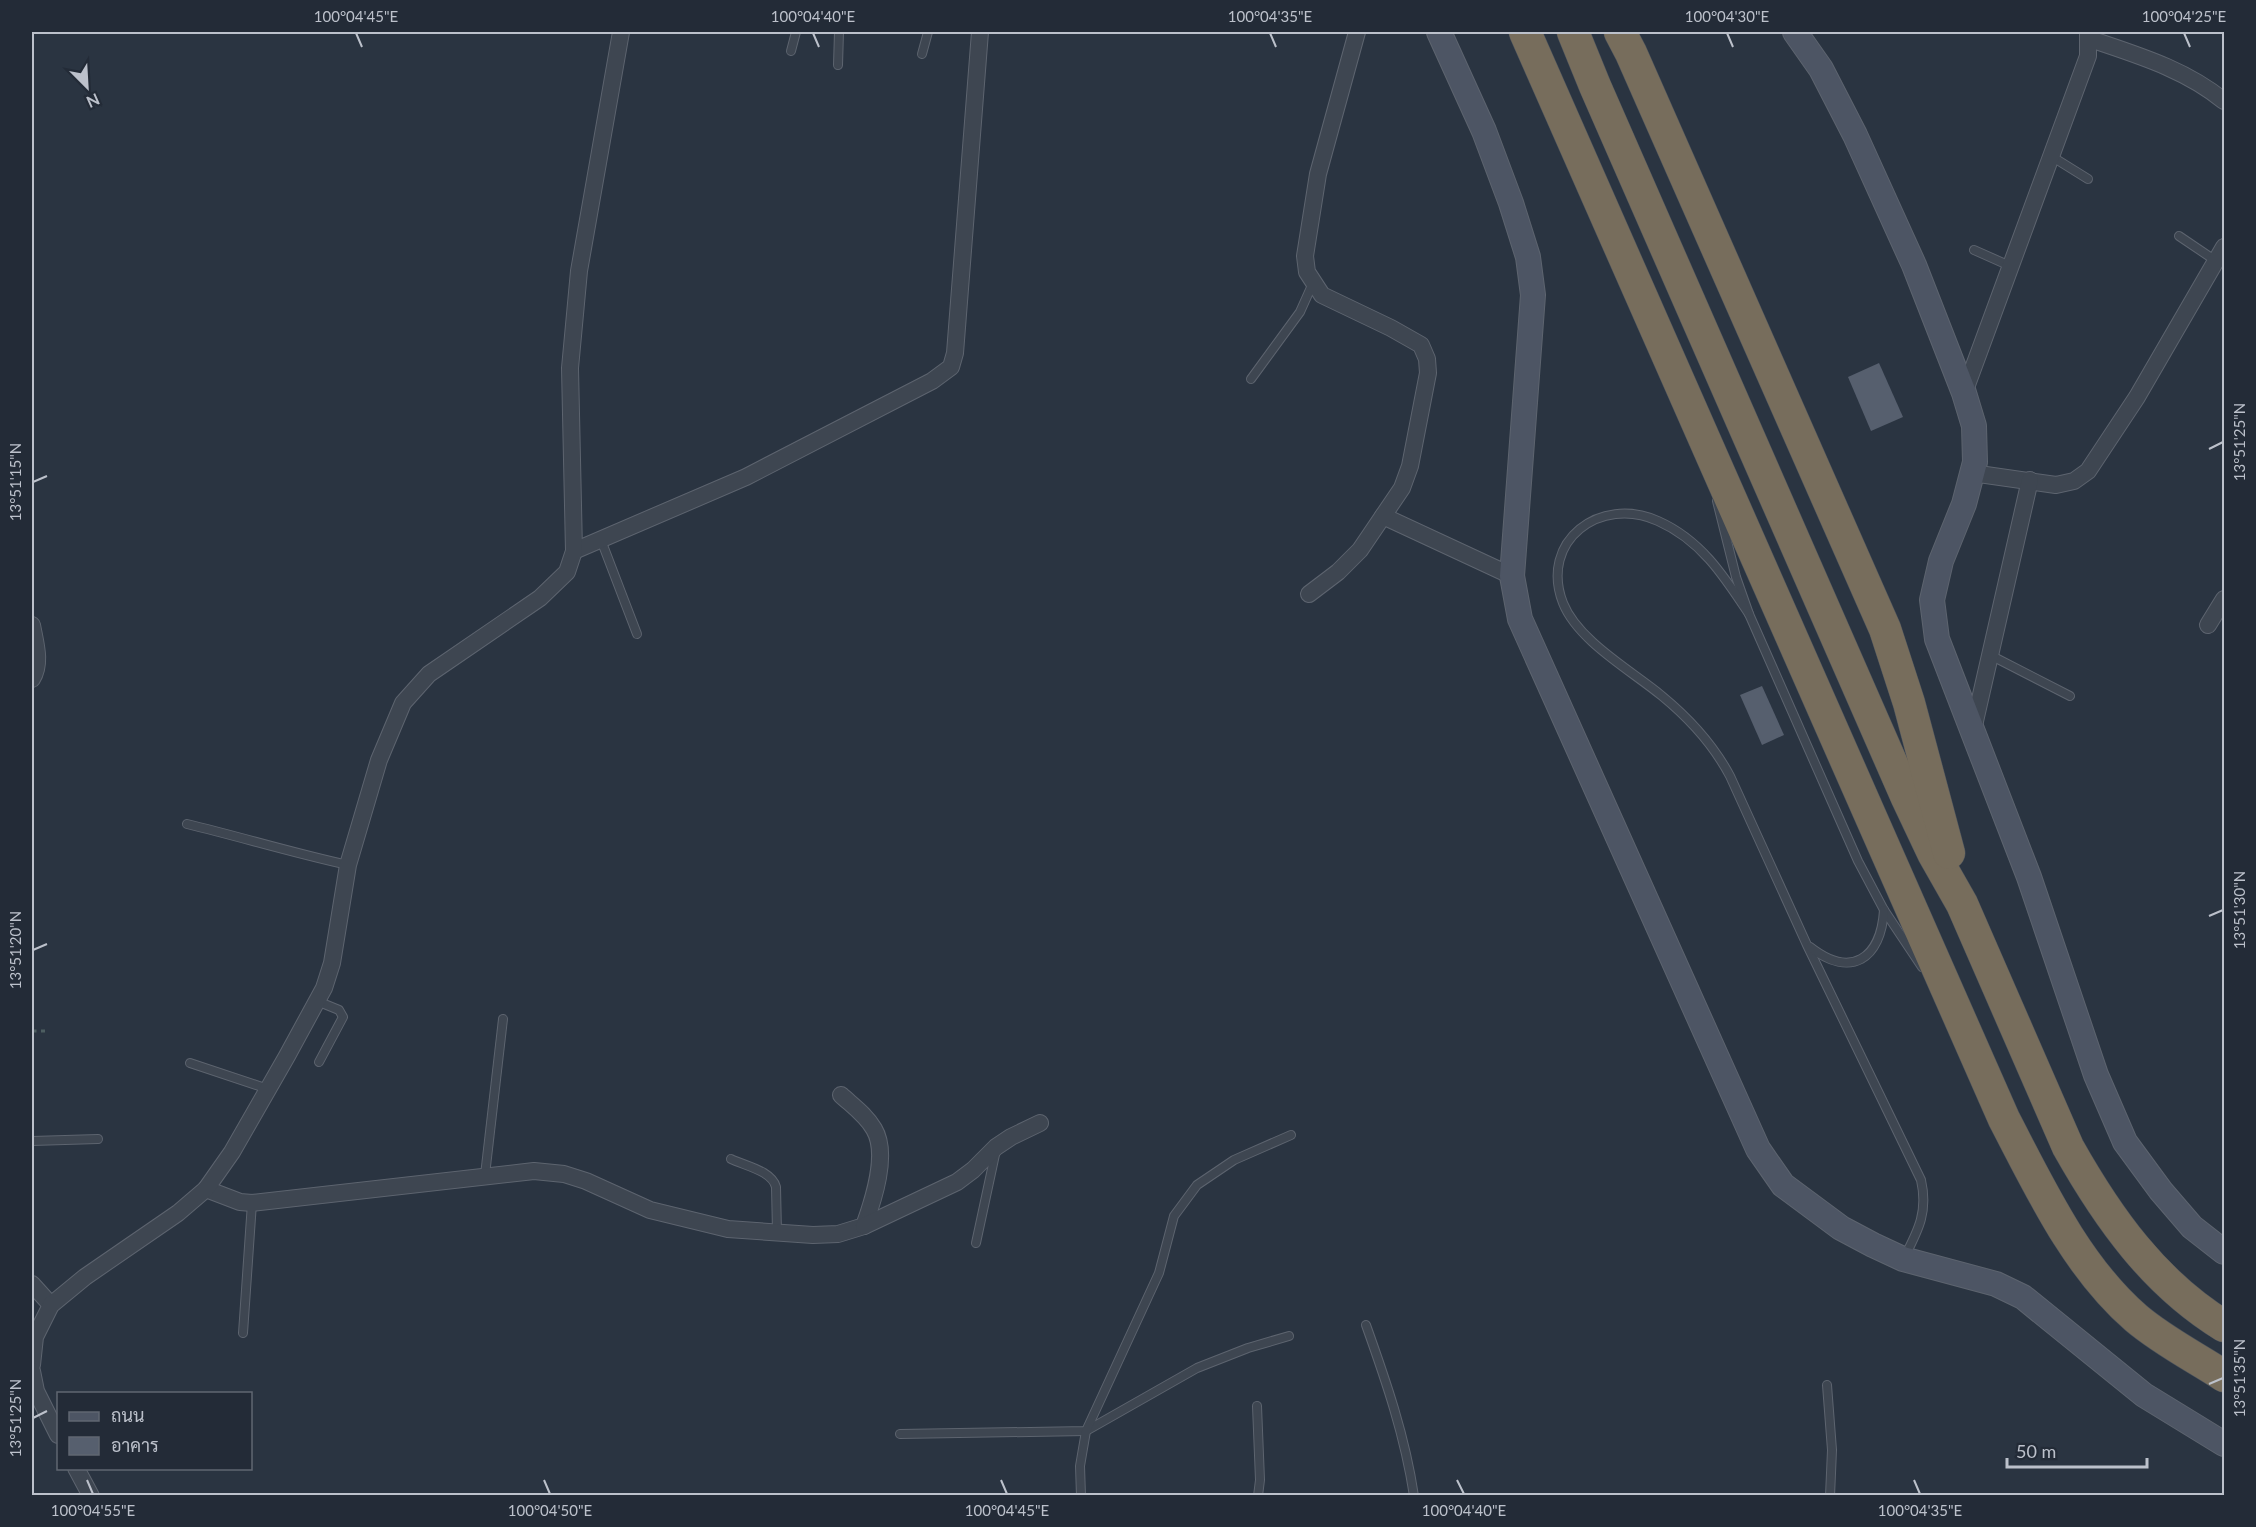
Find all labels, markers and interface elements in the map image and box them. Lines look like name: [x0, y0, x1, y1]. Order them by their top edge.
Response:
text: 100°04'45"E: [314, 7, 398, 25]
text: 100°04'40"E: [771, 7, 855, 25]
text: 100°04'35"E: [1228, 7, 1312, 25]
text: 100°04'30"E: [1685, 7, 1769, 25]
text: 100°04'25"E: [2142, 7, 2226, 25]
north arrow: [57, 57, 117, 117]
text: N: [84, 90, 103, 112]
text: 13°51'25"N: [2230, 403, 2248, 481]
text: 13°51'15"N: [6, 443, 24, 521]
text: 13°51'30"N: [2230, 871, 2248, 949]
text: 13°51'20"N: [6, 911, 24, 989]
text: 13°51'35"N: [2230, 1339, 2248, 1417]
text: 13°51'25"N: [6, 1379, 24, 1457]
legend: [57, 1392, 252, 1470]
text: ถนน: [111, 1404, 144, 1426]
scale bar: [2007, 1431, 2146, 1469]
text: อาคาร: [111, 1434, 159, 1456]
text: 50 m: [2016, 1440, 2056, 1462]
text: 100°04'55"E: [51, 1501, 135, 1519]
text: 100°04'50"E: [508, 1501, 592, 1519]
text: 100°04'45"E: [965, 1501, 1049, 1519]
text: 100°04'40"E: [1422, 1501, 1506, 1519]
text: 100°04'35"E: [1878, 1501, 1962, 1519]

